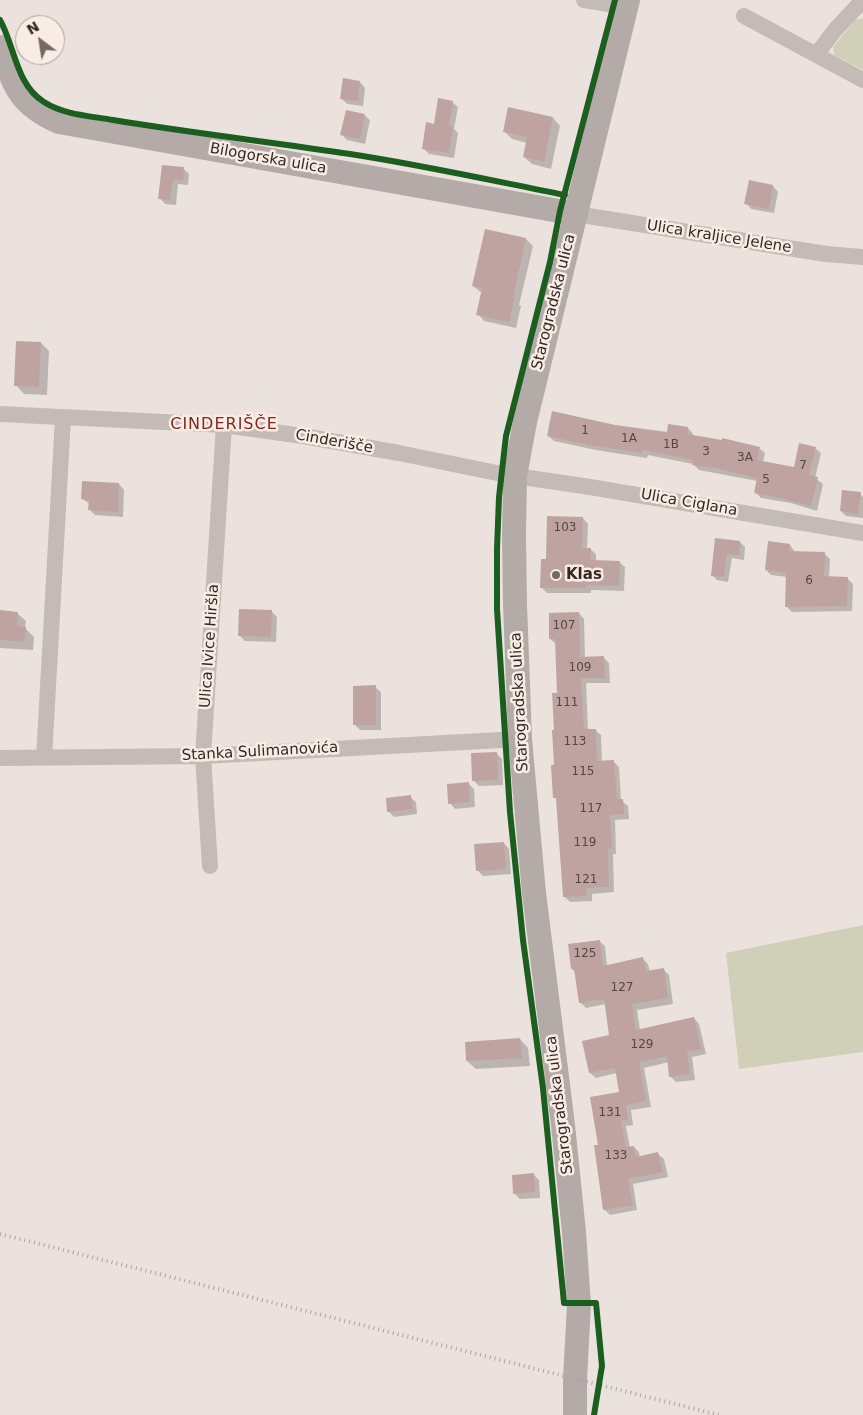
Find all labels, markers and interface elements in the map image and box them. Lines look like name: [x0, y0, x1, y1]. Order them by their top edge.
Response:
north arrow: [15, 15, 65, 65]
text: N: [24, 18, 42, 38]
street label: Bilogorska ulica: [208, 140, 328, 178]
street label: Ulica kraljice Jelene: [645, 217, 793, 257]
street label: Starogradska ulica: [528, 232, 580, 372]
district label: CINDERIŠČE: [169, 415, 279, 435]
house number: 1: [581, 424, 589, 438]
street label: Cinderišče: [294, 426, 374, 458]
house number: 1A: [621, 432, 637, 446]
house number: 1B: [663, 438, 679, 452]
house number: 3: [702, 445, 710, 459]
house number: 3A: [737, 451, 753, 465]
house number: 7: [799, 459, 807, 473]
house number: 5: [762, 473, 770, 487]
street label: Ulica Ciglana: [639, 486, 739, 520]
house number: 103: [554, 521, 576, 535]
place label: Klas: [566, 566, 602, 584]
marker: Klas: [550, 569, 562, 581]
house number: 6: [805, 574, 813, 588]
street label: Ulica Ivice Hiršla: [197, 584, 223, 708]
house number: 107: [553, 619, 575, 633]
street label: Starogradska ulica: [507, 632, 533, 772]
house number: 109: [569, 661, 591, 675]
house number: 111: [556, 696, 578, 710]
house number: 113: [564, 735, 586, 749]
street label: Stanka Sulimanovića: [181, 739, 339, 765]
house number: 115: [572, 765, 594, 779]
house number: 117: [580, 802, 602, 816]
house number: 119: [574, 836, 596, 850]
house number: 121: [575, 873, 597, 887]
house number: 125: [574, 947, 596, 961]
house number: 127: [611, 981, 633, 995]
street label: Starogradska ulica: [543, 1035, 577, 1175]
house number: 129: [631, 1038, 653, 1052]
house number: 131: [599, 1106, 621, 1120]
house number: 133: [605, 1149, 627, 1163]

